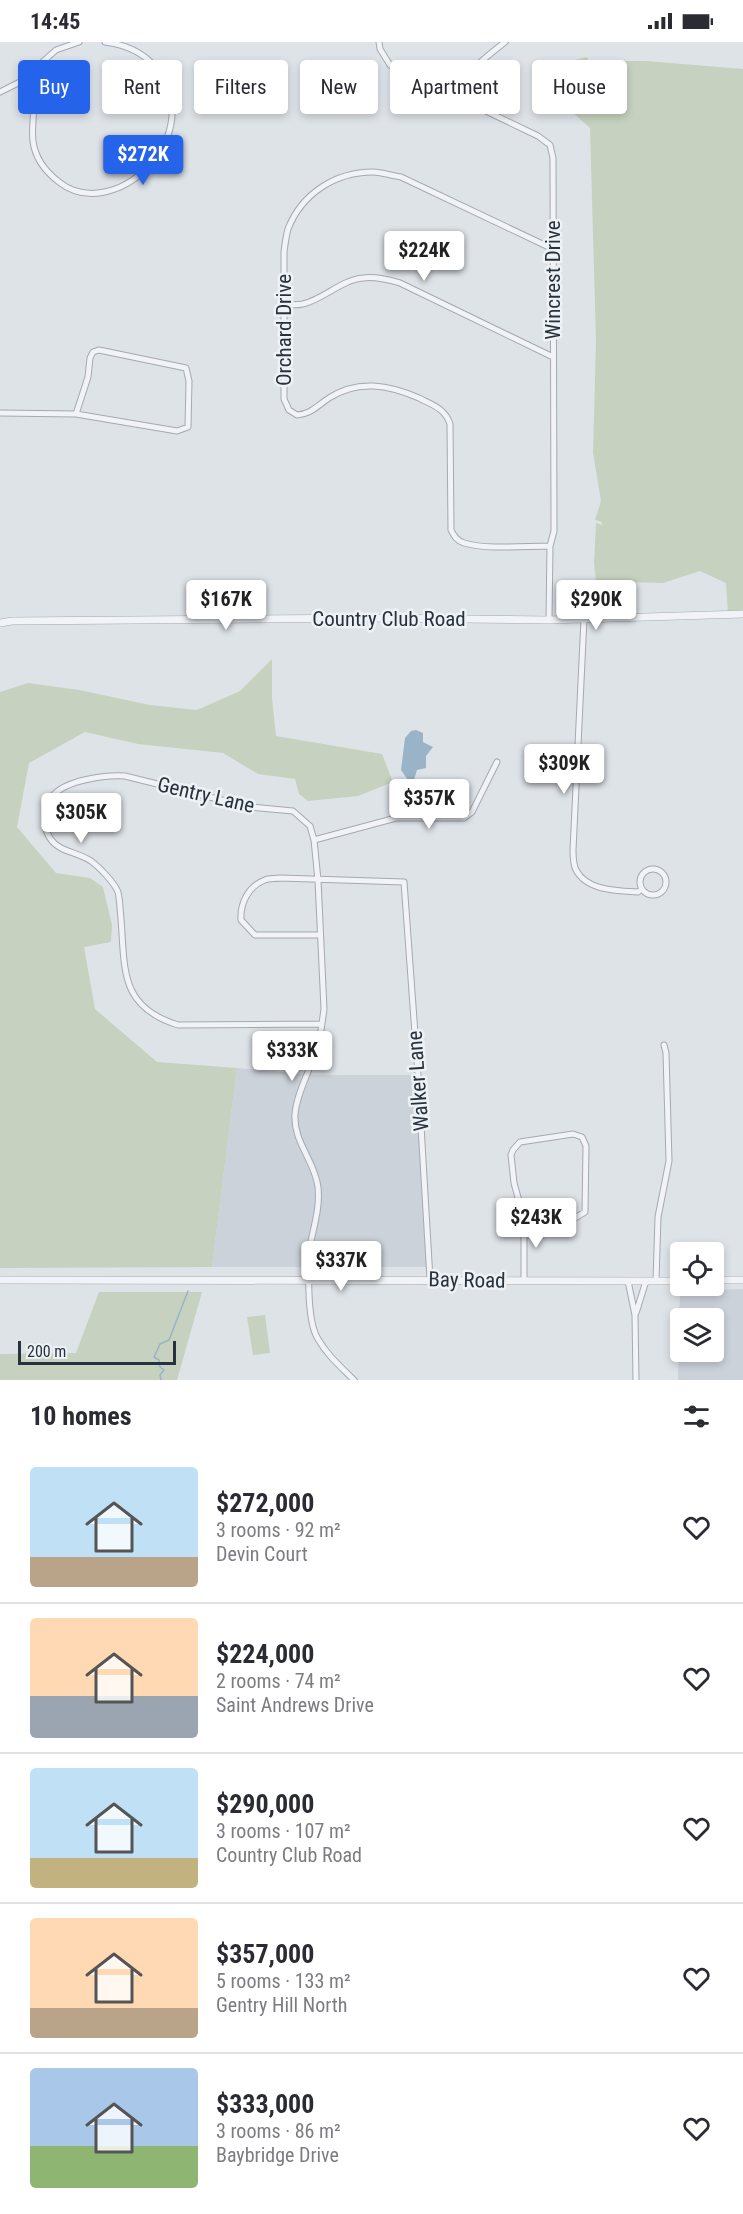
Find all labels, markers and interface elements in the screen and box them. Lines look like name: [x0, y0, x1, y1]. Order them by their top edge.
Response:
text: 14:45: [30, 9, 81, 34]
chip: Buy: [18, 60, 90, 114]
chip: Rent: [102, 60, 182, 114]
chip: Filters: [194, 60, 288, 114]
chip: New: [300, 60, 378, 114]
chip: Apartment: [390, 60, 520, 114]
chip: House: [532, 60, 627, 114]
pin: $272K: [101, 135, 185, 186]
text: $272K: [117, 142, 169, 166]
street label: Wincrest Drive: [541, 220, 565, 340]
pin: $224K: [382, 231, 466, 282]
text: $224K: [398, 238, 450, 262]
street label: Orchard Drive: [272, 274, 296, 386]
pin: $167K: [184, 580, 268, 631]
pin: $290K: [554, 580, 638, 631]
text: $167K: [200, 587, 252, 611]
text: $290K: [570, 587, 622, 611]
street label: Country Club Road: [312, 607, 466, 631]
pin: $309K: [522, 744, 606, 795]
text: $309K: [538, 751, 590, 775]
street label: Gentry Lane: [155, 772, 257, 818]
pin: $357K: [387, 779, 471, 830]
text: $357K: [403, 786, 455, 810]
pin: $305K: [39, 793, 123, 844]
text: $305K: [55, 800, 107, 824]
street label: Walker Lane: [402, 1030, 433, 1132]
pin: $333K: [250, 1031, 334, 1082]
text: $333K: [266, 1038, 318, 1062]
pin: $243K: [494, 1198, 578, 1249]
text: $243K: [510, 1205, 562, 1229]
pin: $337K: [299, 1241, 383, 1292]
map controls: [670, 1242, 724, 1362]
button: locate: [670, 1242, 724, 1296]
text: $337K: [315, 1248, 367, 1272]
street label: Bay Road: [428, 1267, 506, 1293]
button: layers: [670, 1308, 724, 1362]
scale bar: [18, 1338, 176, 1366]
text: 200 m: [27, 1342, 66, 1361]
icon: filters: [680, 1400, 713, 1433]
text: 10 homes: [30, 1401, 132, 1431]
text: $272,000: [216, 1488, 314, 1518]
icon: home: [78, 1491, 150, 1563]
icon: heart: [680, 1511, 713, 1544]
text: 3 rooms · 92 m²: [216, 1518, 341, 1542]
text: Devin Court: [216, 1542, 308, 1566]
text: $224,000: [216, 1639, 314, 1669]
icon: home: [78, 1642, 150, 1714]
icon: heart: [680, 1662, 713, 1695]
text: 2 rooms · 74 m²: [216, 1669, 341, 1693]
text: Saint Andrews Drive: [216, 1693, 374, 1717]
text: $290,000: [216, 1789, 314, 1819]
icon: home: [78, 1792, 150, 1864]
icon: heart: [680, 1812, 713, 1845]
text: 3 rooms · 107 m²: [216, 1819, 351, 1843]
text: Country Club Road: [216, 1843, 362, 1867]
text: $357,000: [216, 1939, 314, 1969]
icon: home: [78, 1942, 150, 2014]
icon: heart: [680, 1962, 713, 1995]
text: 5 rooms · 133 m²: [216, 1969, 351, 1993]
text: Gentry Hill North: [216, 1993, 347, 2017]
text: $333,000: [216, 2089, 314, 2119]
icon: home: [78, 2092, 150, 2164]
icon: heart: [680, 2112, 713, 2145]
text: 3 rooms · 86 m²: [216, 2119, 341, 2143]
text: Baybridge Drive: [216, 2143, 339, 2167]

